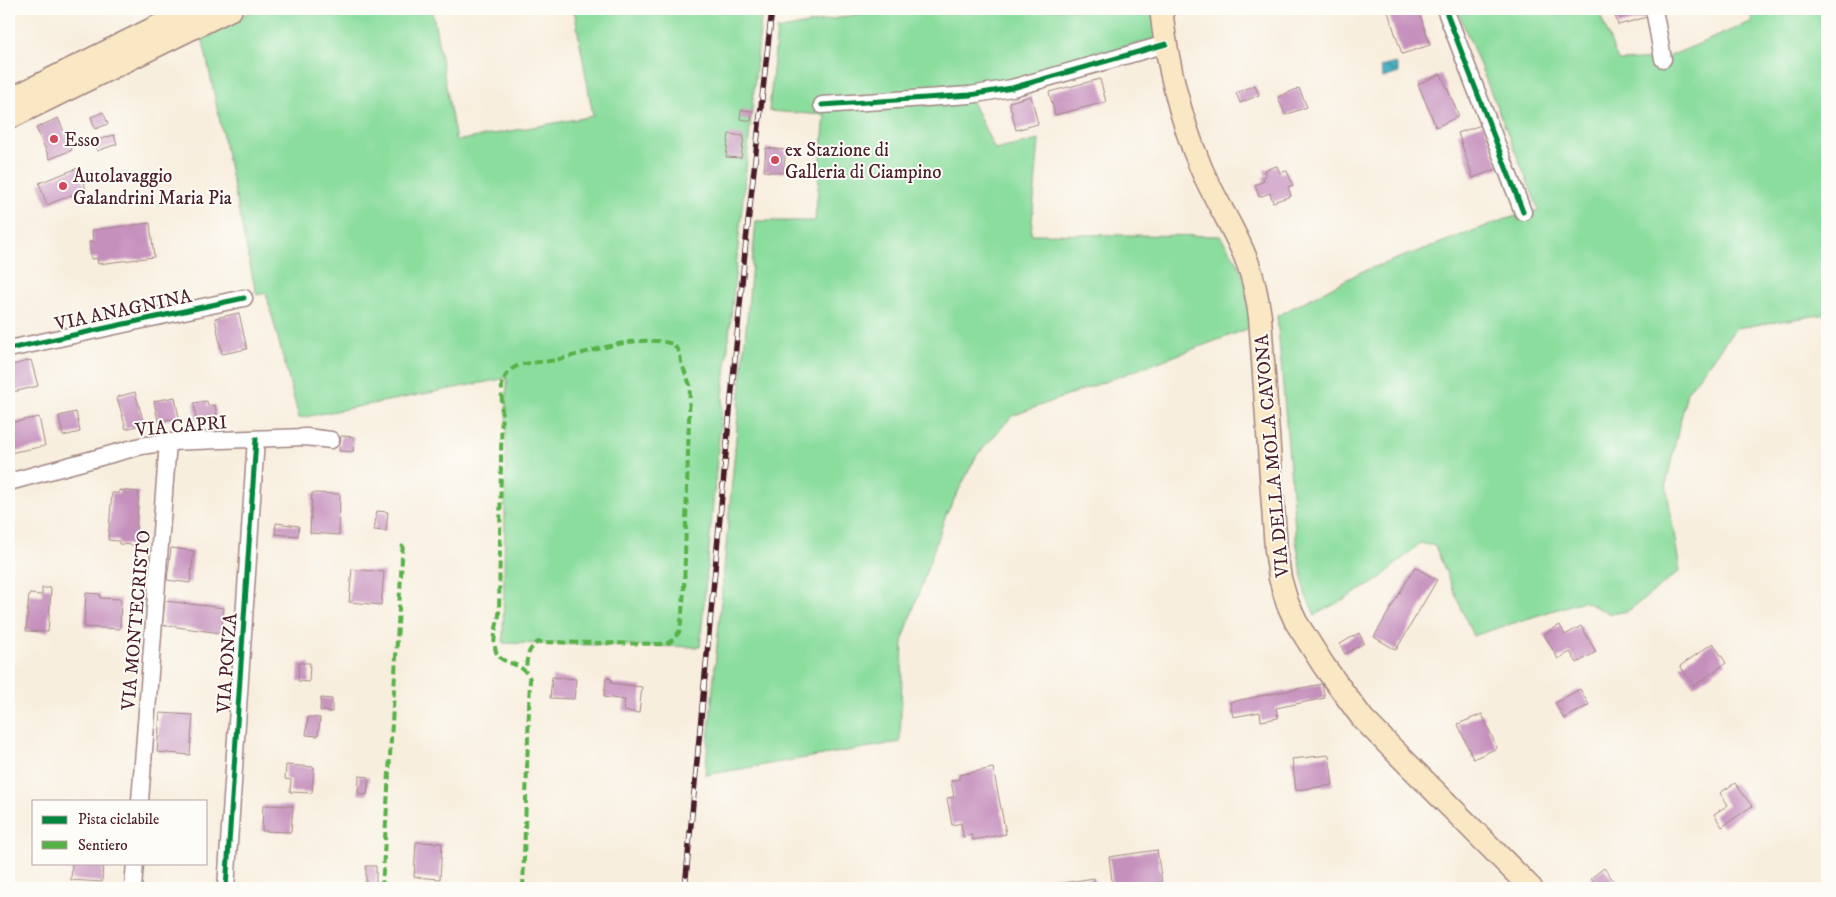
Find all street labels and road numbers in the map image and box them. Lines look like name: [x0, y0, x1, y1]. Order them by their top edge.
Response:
street label: VIA ANAGNINA: [52, 285, 195, 336]
street label: VIA DELLA MOLA CAVONA: [1250, 332, 1295, 580]
street label: VIA CAPRI: [133, 411, 228, 442]
street label: VIA MONTECRISTO: [117, 529, 156, 712]
street label: VIA PONZA: [212, 611, 243, 715]

